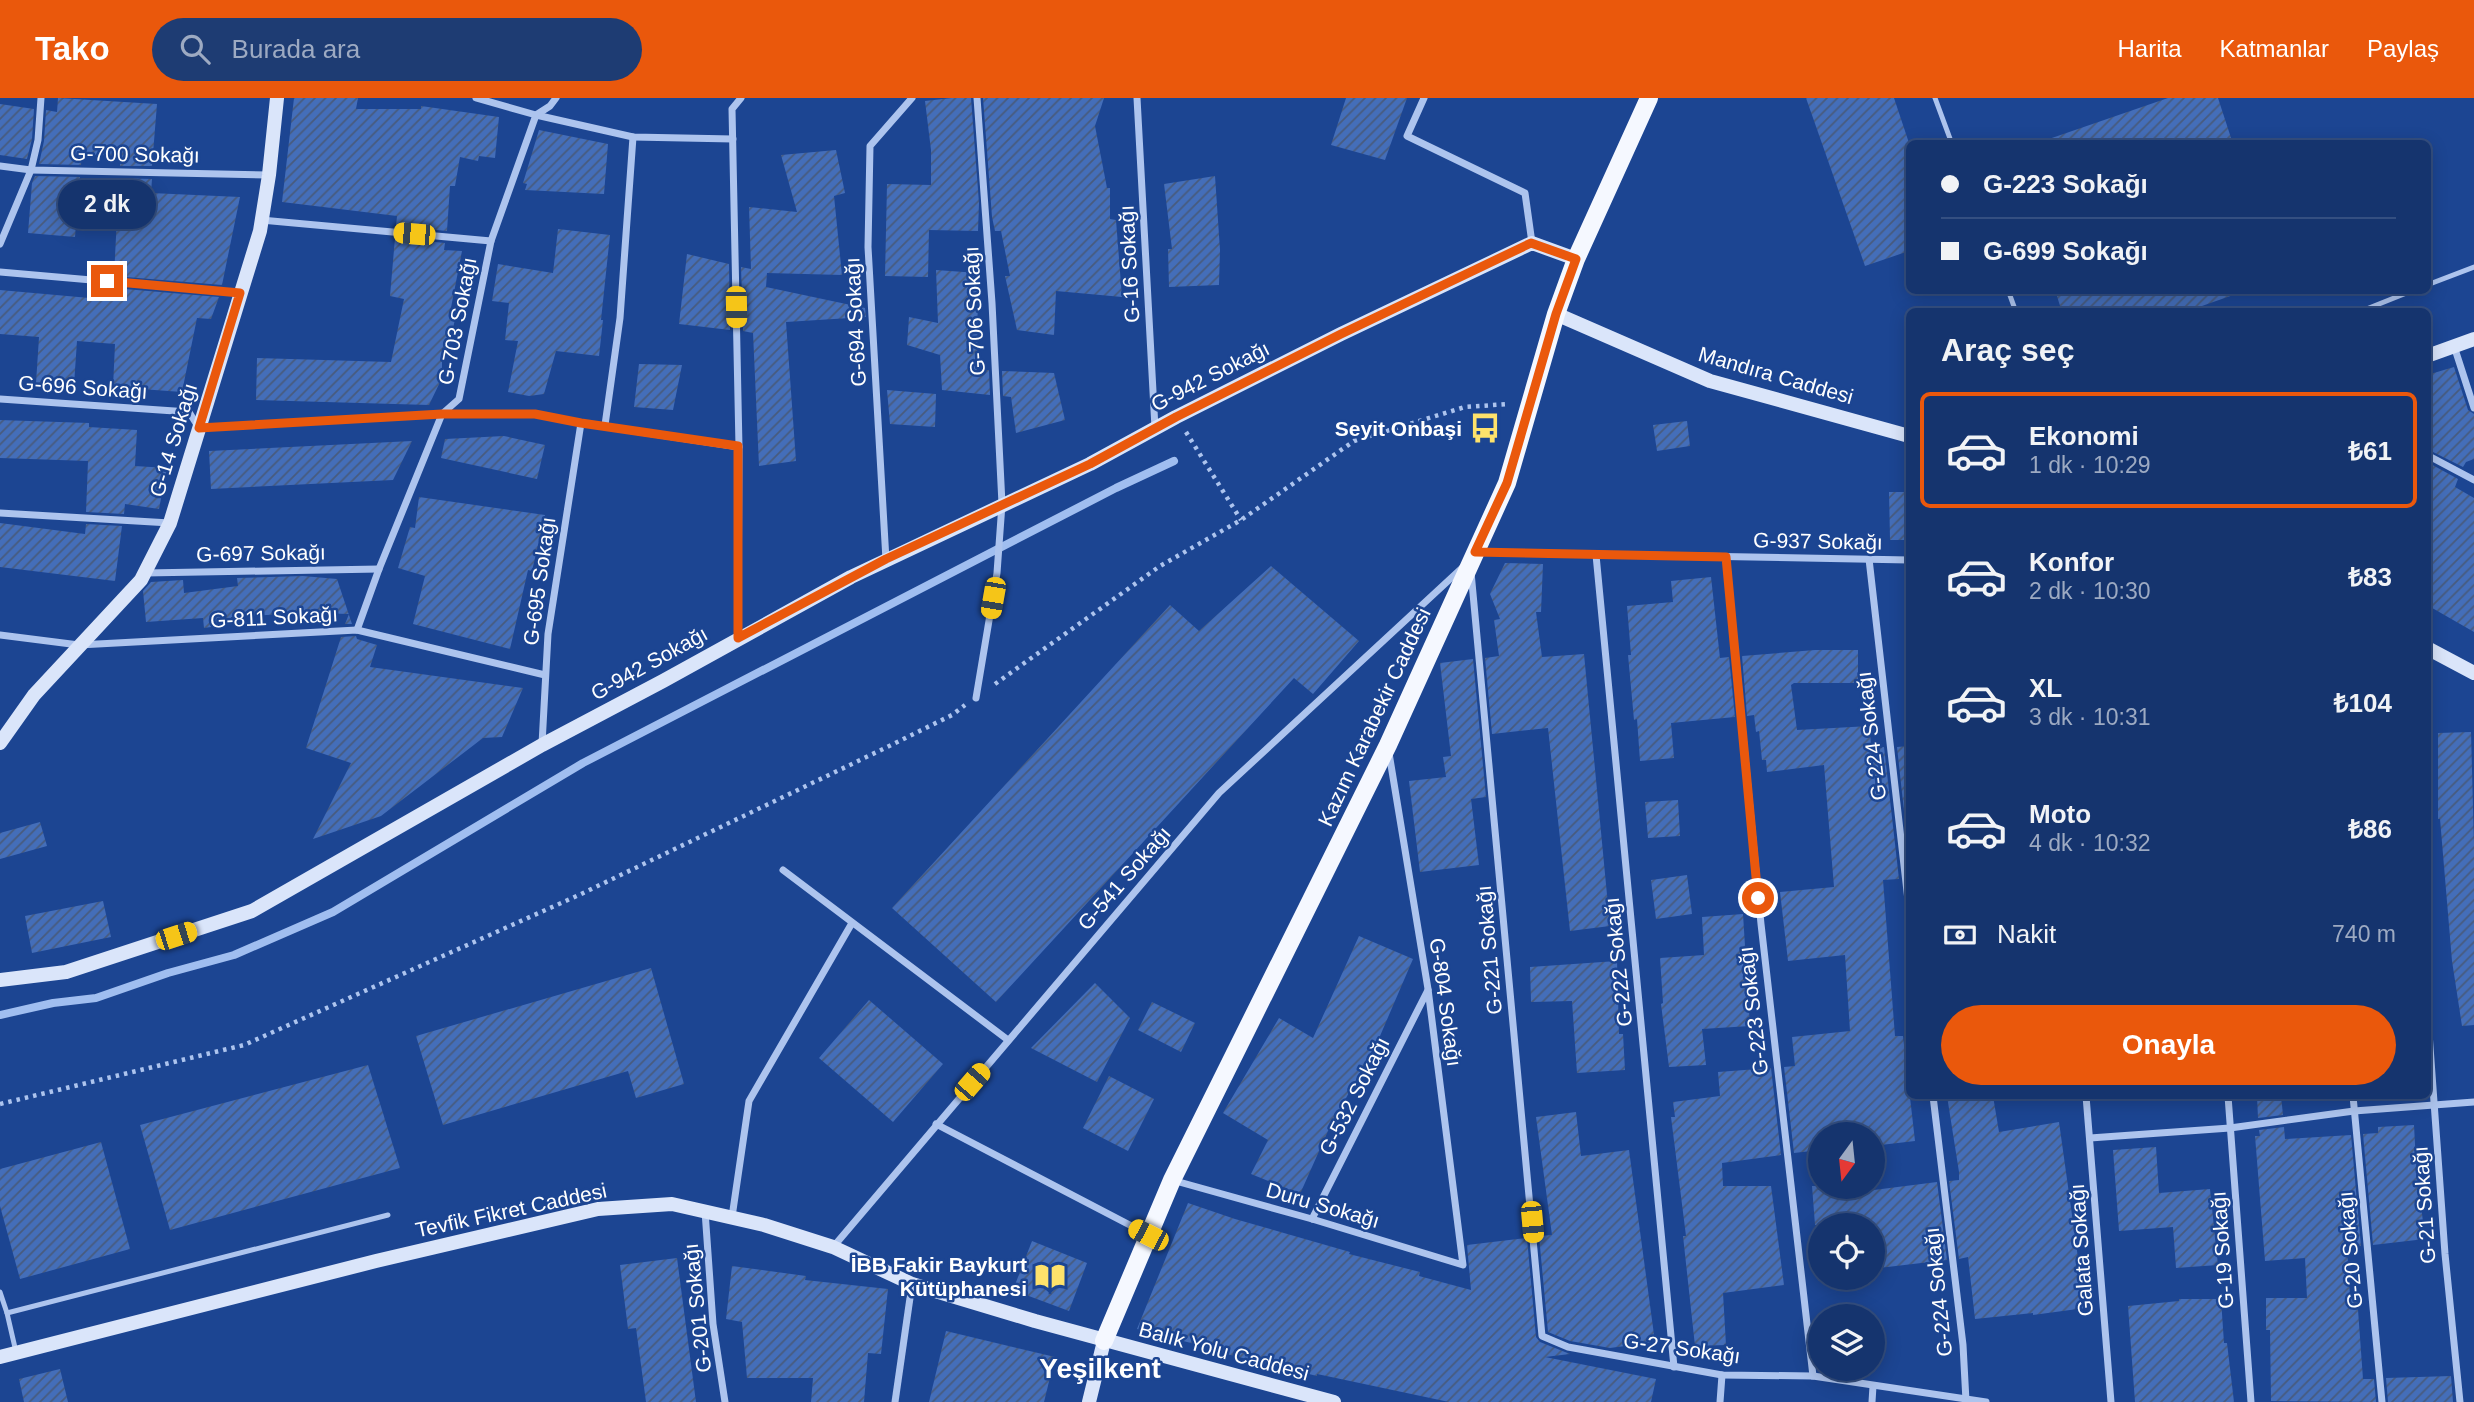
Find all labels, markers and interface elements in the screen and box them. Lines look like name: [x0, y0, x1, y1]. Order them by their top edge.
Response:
search box: [152, 18, 642, 81]
text: Tako: [35, 30, 110, 67]
icon: search: [176, 30, 214, 68]
text: Burada ara: [232, 34, 360, 64]
text: Harita: [2118, 35, 2182, 62]
text: Katmanlar: [2220, 35, 2329, 62]
text: Paylaş: [2367, 35, 2439, 62]
street label: G-700 Sokağı: [70, 141, 200, 167]
text: G-223 Sokağı: [1983, 169, 2148, 199]
callout: 2 dk: [58, 180, 156, 228]
text: 2 dk: [84, 191, 130, 217]
street label: G-16 Sokağı: [1114, 205, 1144, 323]
car: [393, 222, 436, 246]
text: G-699 Sokağı: [1983, 236, 2148, 266]
street label: G-706 Sokağı: [959, 246, 989, 376]
street label: G-703 Sokağı: [433, 255, 481, 387]
street label: G-694 Sokağı: [840, 257, 870, 387]
route end: [91, 265, 123, 297]
car: [726, 286, 747, 328]
text: Araç seç: [1941, 332, 2074, 368]
street label: G-942 Sokağı: [1147, 336, 1273, 416]
street label: Mandıra Caddesi: [1696, 342, 1856, 408]
street label: G-696 Sokağı: [18, 371, 148, 403]
street label: G-14 Sokağı: [145, 380, 201, 500]
bus stop icon: Seyit Onbaşi: [1468, 411, 1502, 445]
place label: Seyit Onbaşi: [1335, 417, 1462, 440]
icon: car: [1945, 419, 2008, 482]
text: Ekonomi: [2029, 421, 2139, 451]
text: ₺61: [2348, 436, 2392, 466]
text: 1 dk · 10:29: [2029, 452, 2150, 478]
street label: G-695 Sokağı: [519, 515, 559, 647]
street label: G-937 Sokağı: [1753, 528, 1883, 554]
street label: G-697 Sokağı: [196, 540, 326, 566]
icon: car: [1945, 545, 2008, 608]
text: Konfor: [2029, 547, 2114, 577]
text: ₺83: [2348, 562, 2392, 592]
car: [980, 575, 1007, 621]
text: 2 dk · 10:30: [2029, 578, 2150, 604]
street label: G-811 Sokağı: [209, 602, 339, 632]
street label: Kazım Karabekir Caddesi: [1313, 604, 1435, 830]
street label: G-942 Sokağı: [587, 622, 711, 704]
street label: G-224 Sokağı: [1852, 670, 1890, 802]
icon: car: [1945, 671, 2008, 734]
text: XL: [2029, 673, 2062, 703]
text: ₺104: [2334, 688, 2392, 718]
text: 3 dk · 10:31: [2029, 704, 2150, 730]
icon: car: [1945, 797, 2008, 860]
text: Moto: [2029, 799, 2091, 829]
text: ₺86: [2348, 814, 2392, 844]
street label: G-541 Sokağı: [1073, 822, 1175, 934]
text: 4 dk · 10:32: [2029, 830, 2150, 856]
route start: [1742, 882, 1774, 914]
street label: G-221 Sokağı: [1472, 884, 1506, 1016]
street label: G-222 Sokağı: [1600, 896, 1636, 1028]
icon: cash: [1941, 916, 1979, 954]
text: Nakit: [1997, 919, 2056, 949]
car: [153, 920, 200, 952]
text: 740 m: [2332, 921, 2396, 947]
street label: G-804 Sokağı: [1426, 936, 1466, 1068]
street label: G-223 Sokağı: [1734, 945, 1772, 1077]
button: Onayla: [1941, 1005, 2396, 1085]
street label: G-532 Sokağı: [1314, 1033, 1394, 1159]
car: [951, 1059, 994, 1105]
north arrow: [1808, 1122, 1885, 1199]
map controls: [1808, 1122, 1885, 1381]
street label: G-21 Sokağı: [2408, 1145, 2440, 1265]
street label: Tevfik Fikret Caddesi: [413, 1178, 609, 1242]
street label: Duru Sokağı: [1264, 1178, 1382, 1232]
street label: Galata Sokağı: [2065, 1183, 2097, 1317]
street label: G-19 Sokağı: [2206, 1190, 2238, 1310]
street label: G-20 Sokağı: [2333, 1190, 2367, 1310]
car: [1520, 1200, 1545, 1244]
button: locate: [1808, 1213, 1885, 1290]
car: [1125, 1216, 1172, 1254]
street label: G-224 Sokağı: [1920, 1226, 1956, 1358]
street label: G-201 Sokağı: [679, 1242, 715, 1374]
place label: İBB Fakir Baykurt Kütüphanesi: [851, 1253, 1027, 1300]
library icon: İBB Fakir Baykurt Kütüphanesi: [1033, 1259, 1067, 1293]
button: layers: [1808, 1304, 1885, 1381]
street label: Balık Yolu Caddesi: [1136, 1317, 1312, 1385]
street label: G-27 Sokağı: [1622, 1328, 1742, 1368]
district label: Yeşilkent: [1039, 1353, 1161, 1384]

